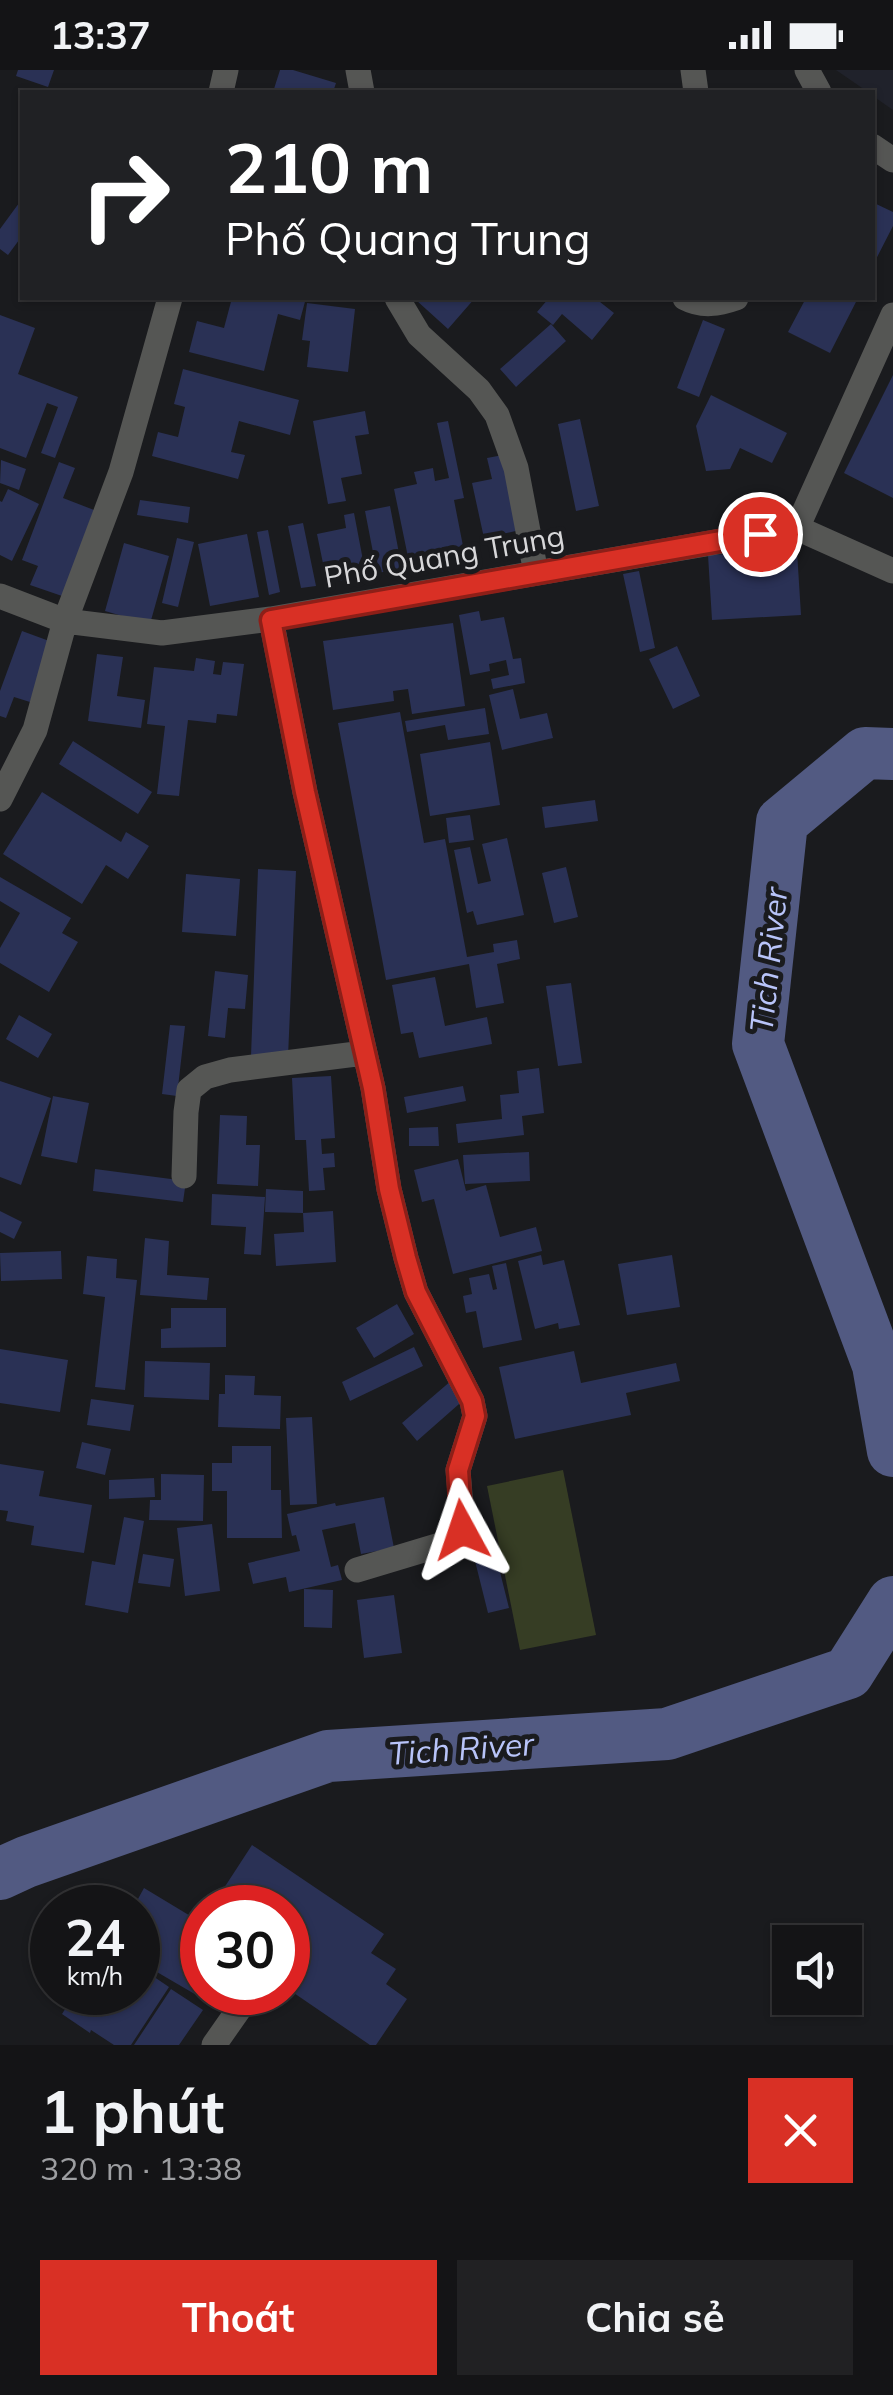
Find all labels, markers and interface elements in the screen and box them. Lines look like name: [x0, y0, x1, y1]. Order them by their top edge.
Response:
text: 13:37: [50, 11, 151, 59]
text: 210 m: [225, 123, 433, 211]
icon: right: [60, 130, 190, 260]
text: Phố Quang Trung: [225, 210, 591, 266]
pin: [718, 492, 803, 577]
icon: arrive: [733, 507, 788, 562]
street label: Phố Quang Trung: [321, 516, 567, 596]
water label: Tich River: [741, 884, 796, 1034]
position arrow: [410, 1478, 514, 1582]
water label: Tich River: [387, 1723, 536, 1773]
speed limit sign: 30: [180, 1885, 310, 2015]
text: 24: [65, 1906, 125, 1969]
map controls: [772, 1925, 862, 2015]
button: sound: [772, 1925, 862, 2015]
text: km/h: [67, 1960, 123, 1991]
text: 1 phút: [40, 2073, 224, 2148]
button: close: [748, 2078, 853, 2183]
text: 320 m · 13:38: [40, 2148, 242, 2188]
button: Thoát: [40, 2260, 437, 2375]
button: Chia sẻ: [457, 2260, 853, 2375]

